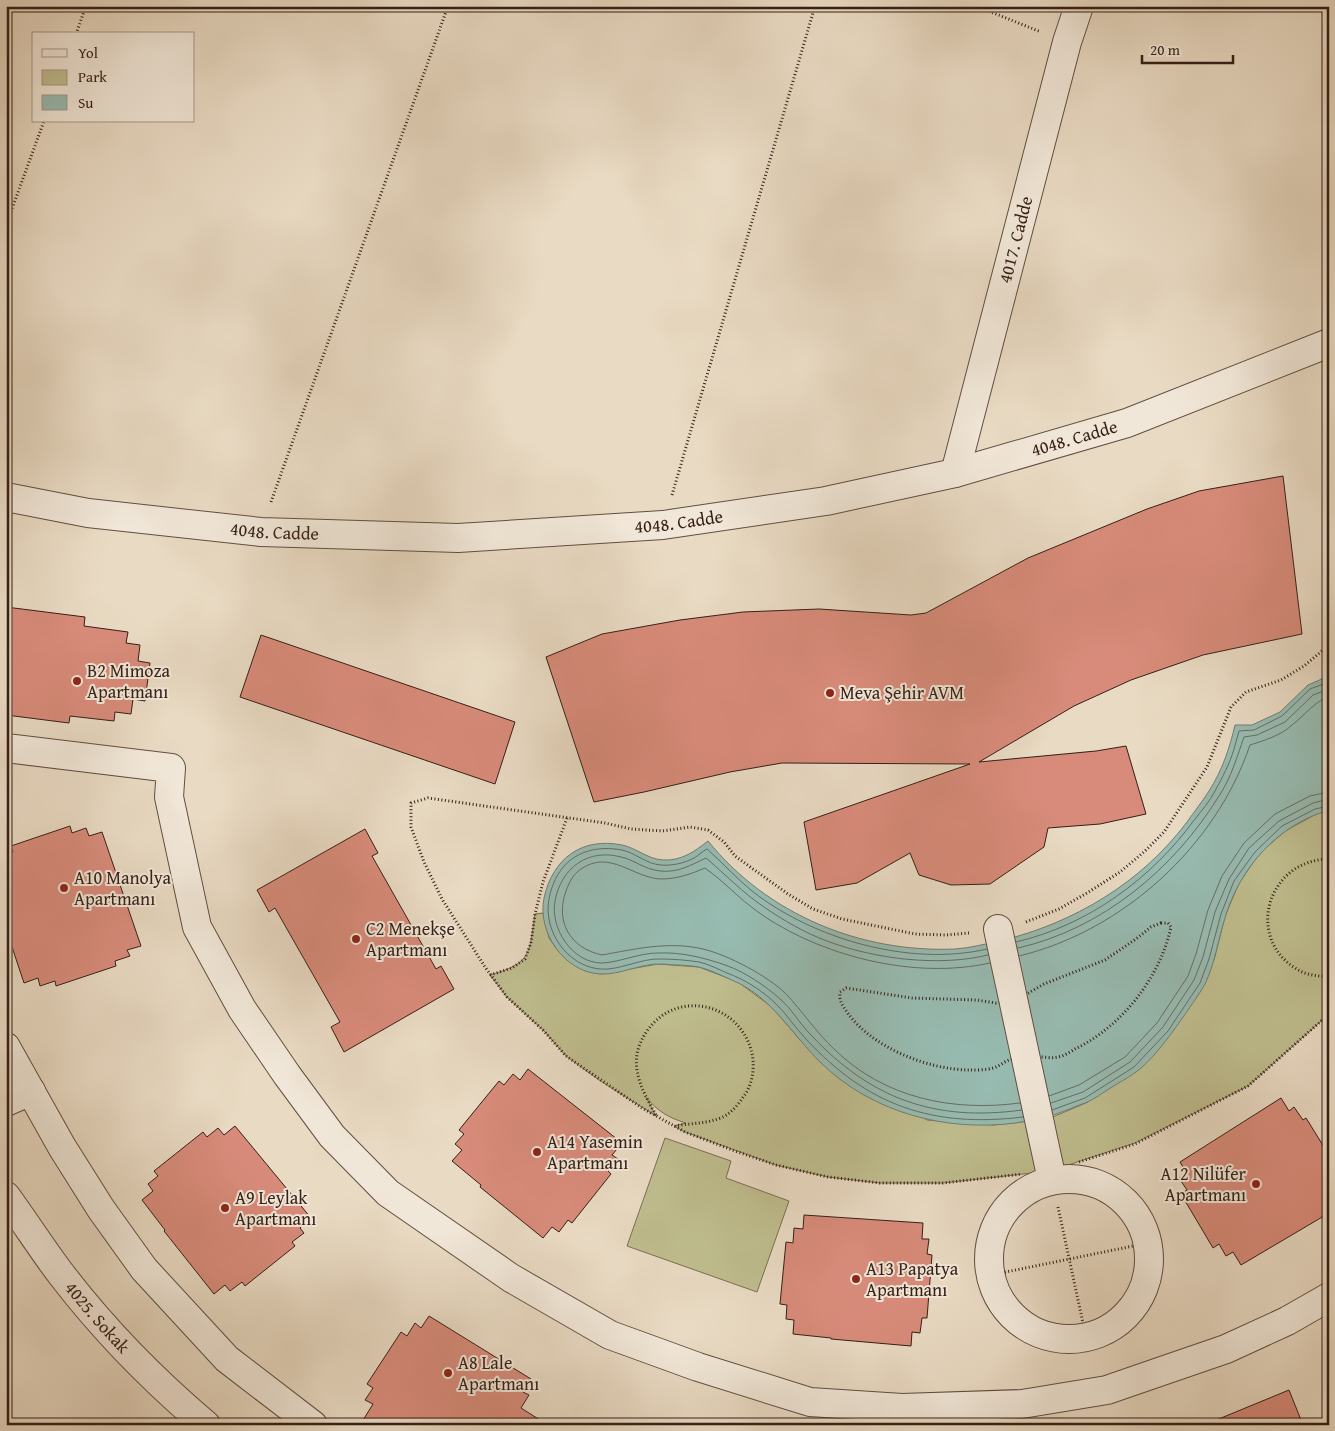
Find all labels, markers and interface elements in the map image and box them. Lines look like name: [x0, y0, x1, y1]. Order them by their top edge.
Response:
legend: [32, 32, 195, 122]
scale bar: [1142, 32, 1234, 64]
text: 20 m: [1150, 39, 1181, 60]
text: Yol: [78, 42, 98, 63]
text: Park: [78, 66, 107, 87]
text: Su: [78, 92, 94, 113]
street label: 4017. Cadde: [991, 193, 1039, 286]
street label: 4048. Cadde: [1028, 412, 1121, 463]
street label: 4048. Cadde: [634, 502, 725, 540]
street label: 4048. Cadde: [229, 515, 319, 547]
place label: B2 Mimoza Apartmanı: [87, 657, 170, 705]
marker: B2 Mimoza Apartmanı: [71, 675, 83, 687]
place label: Meva Şehir AVM: [840, 679, 964, 706]
marker: Meva Şehir AVM: [824, 687, 836, 699]
place label: A10 Manolya Apartmanı: [74, 864, 172, 912]
marker: A10 Manolya Apartmanı: [58, 882, 70, 894]
place label: C2 Menekşe Apartmanı: [366, 915, 455, 963]
marker: C2 Menekşe Apartmanı: [350, 933, 362, 945]
place label: A14 Yasemin Apartmanı: [547, 1128, 643, 1176]
marker: A14 Yasemin Apartmanı: [531, 1146, 543, 1158]
place label: A12 Nilüfer Apartmanı: [1161, 1160, 1247, 1208]
marker: A12 Nilüfer Apartmanı: [1250, 1178, 1262, 1190]
place label: A9 Leylak Apartmanı: [235, 1184, 316, 1232]
marker: A9 Leylak Apartmanı: [219, 1202, 231, 1214]
place label: A13 Papatya Apartmanı: [866, 1255, 959, 1303]
marker: A13 Papatya Apartmanı: [850, 1273, 862, 1285]
street label: 4025. Sokak: [59, 1275, 137, 1360]
place label: A8 Lale Apartmanı: [458, 1349, 539, 1397]
marker: A8 Lale Apartmanı: [442, 1367, 454, 1379]

